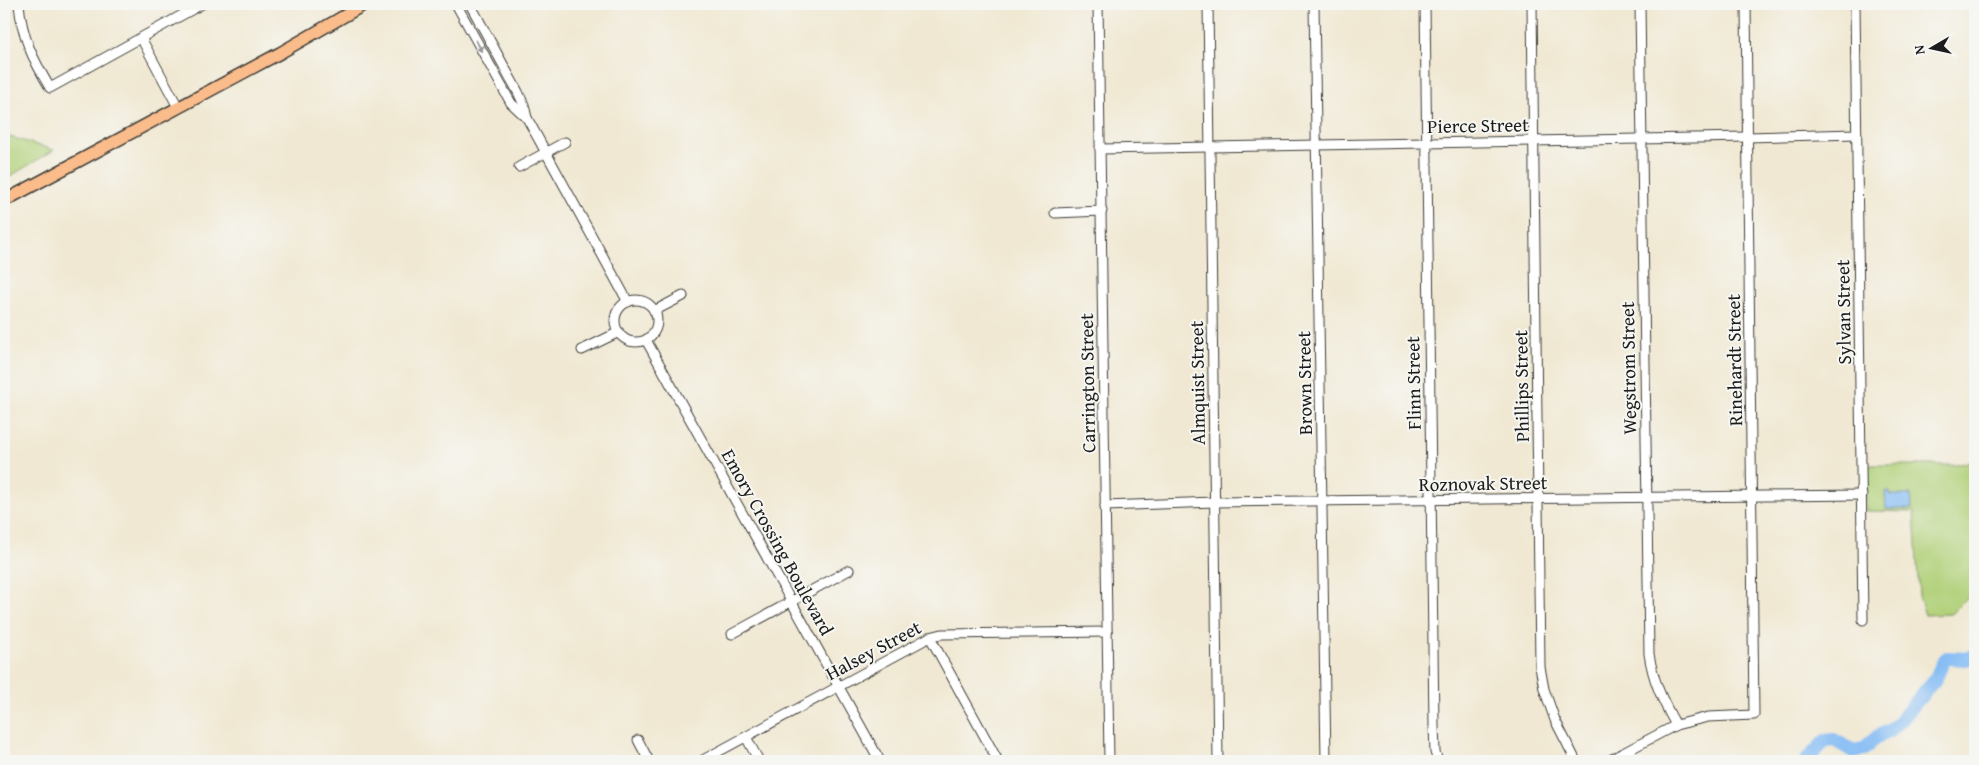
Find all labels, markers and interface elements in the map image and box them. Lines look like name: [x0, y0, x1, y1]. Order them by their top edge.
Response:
north arrow: [1906, 22, 1956, 72]
one-way arrow: [475, 40, 484, 53]
text: N: [1908, 43, 1930, 56]
street label: Pierce Street: [1427, 110, 1529, 140]
street label: Sylvan Street: [1828, 259, 1858, 365]
street label: Rinehardt Street: [1719, 293, 1749, 426]
street label: Wegstrom Street: [1613, 301, 1643, 435]
street label: Carrington Street: [1072, 313, 1102, 453]
street label: Almquist Street: [1182, 320, 1212, 445]
street label: Phillips Street: [1506, 329, 1536, 442]
street label: Brown Street: [1289, 330, 1319, 435]
street label: Flinn Street: [1398, 336, 1428, 430]
street label: Emory Crossing Boulevard: [715, 444, 841, 641]
street label: Roznovak Street: [1418, 468, 1548, 498]
street label: Halsey Street: [820, 613, 926, 687]

